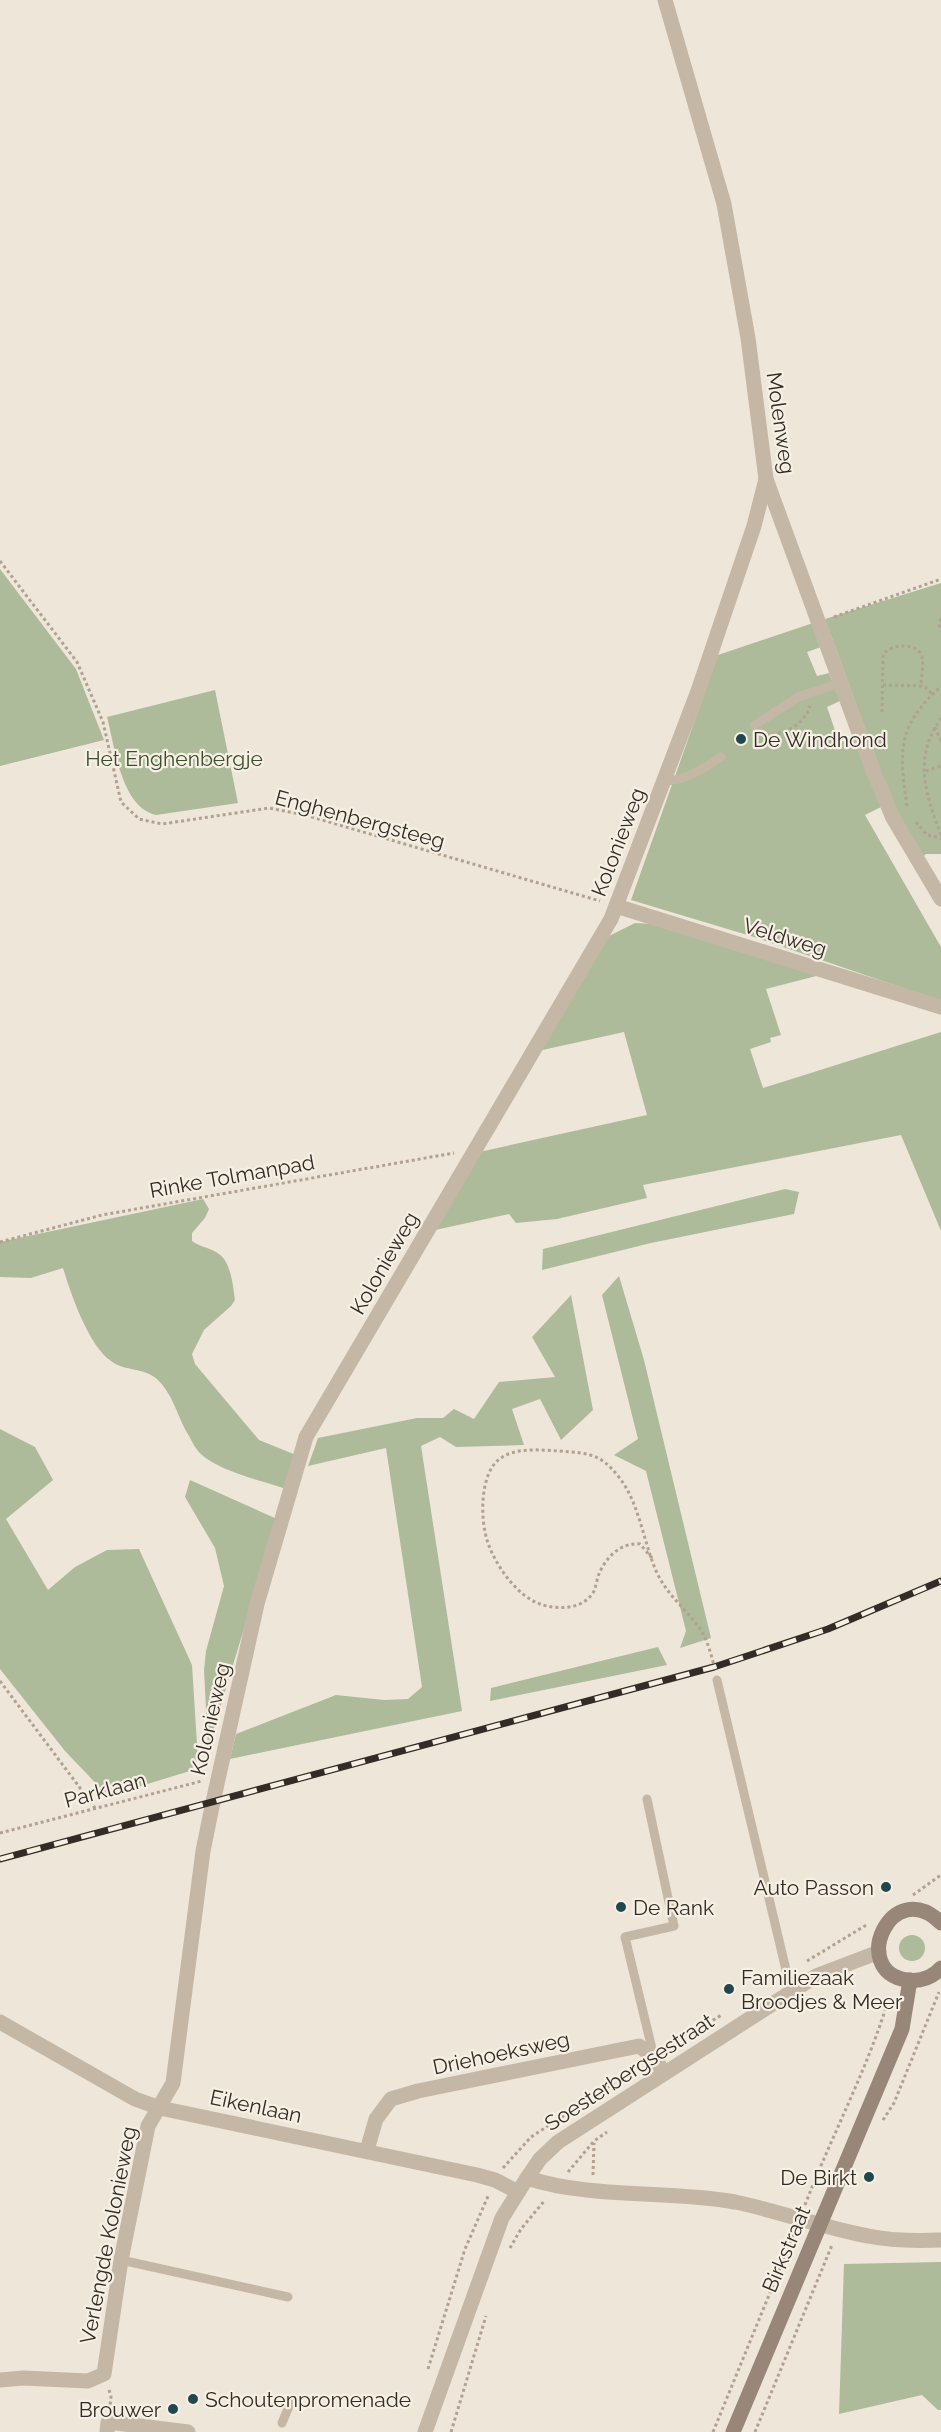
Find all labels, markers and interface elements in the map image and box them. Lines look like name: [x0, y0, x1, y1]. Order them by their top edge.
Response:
street label: Molenweg: [761, 370, 801, 476]
place label: De Windhond: [753, 727, 887, 752]
marker: De Windhond: [734, 732, 748, 746]
park label: Het Enghenbergje: [85, 746, 263, 771]
street label: Enghenbergsteeg: [272, 784, 448, 854]
street label: Kolonieweg: [586, 784, 650, 900]
street label: Veldweg: [740, 912, 830, 962]
street label: Rinke Tolmanpad: [148, 1149, 316, 1203]
street label: Kolonieweg: [345, 1207, 423, 1319]
street label: Kolonieweg: [185, 1660, 235, 1778]
street label: Parklaan: [61, 1767, 149, 1813]
place label: Auto Passon: [753, 1875, 874, 1900]
marker: Auto Passon: [879, 1880, 893, 1894]
place label: De Rank: [633, 1895, 714, 1920]
marker: De Rank: [614, 1900, 628, 1914]
place label: Familiezaak Broodjes & Meer: [741, 1965, 903, 2014]
marker: Familiezaak Broodjes & Meer: [722, 1982, 736, 1996]
street label: Soesterbergsestraat: [540, 2008, 718, 2136]
street label: Driehoeksweg: [430, 2026, 572, 2080]
street label: Eikenlaan: [208, 2084, 304, 2128]
street label: Verlengde Kolonieweg: [75, 2124, 141, 2346]
place label: De Birkt: [780, 2165, 857, 2190]
marker: De Birkt: [862, 2170, 876, 2184]
street label: Birkstraat: [757, 2202, 815, 2296]
place label: Schoutenpromenade: [205, 2387, 411, 2412]
marker: Schoutenpromenade: [186, 2392, 200, 2406]
place label: Brouwer: [79, 2397, 162, 2422]
marker: Brouwer: [166, 2402, 180, 2416]

